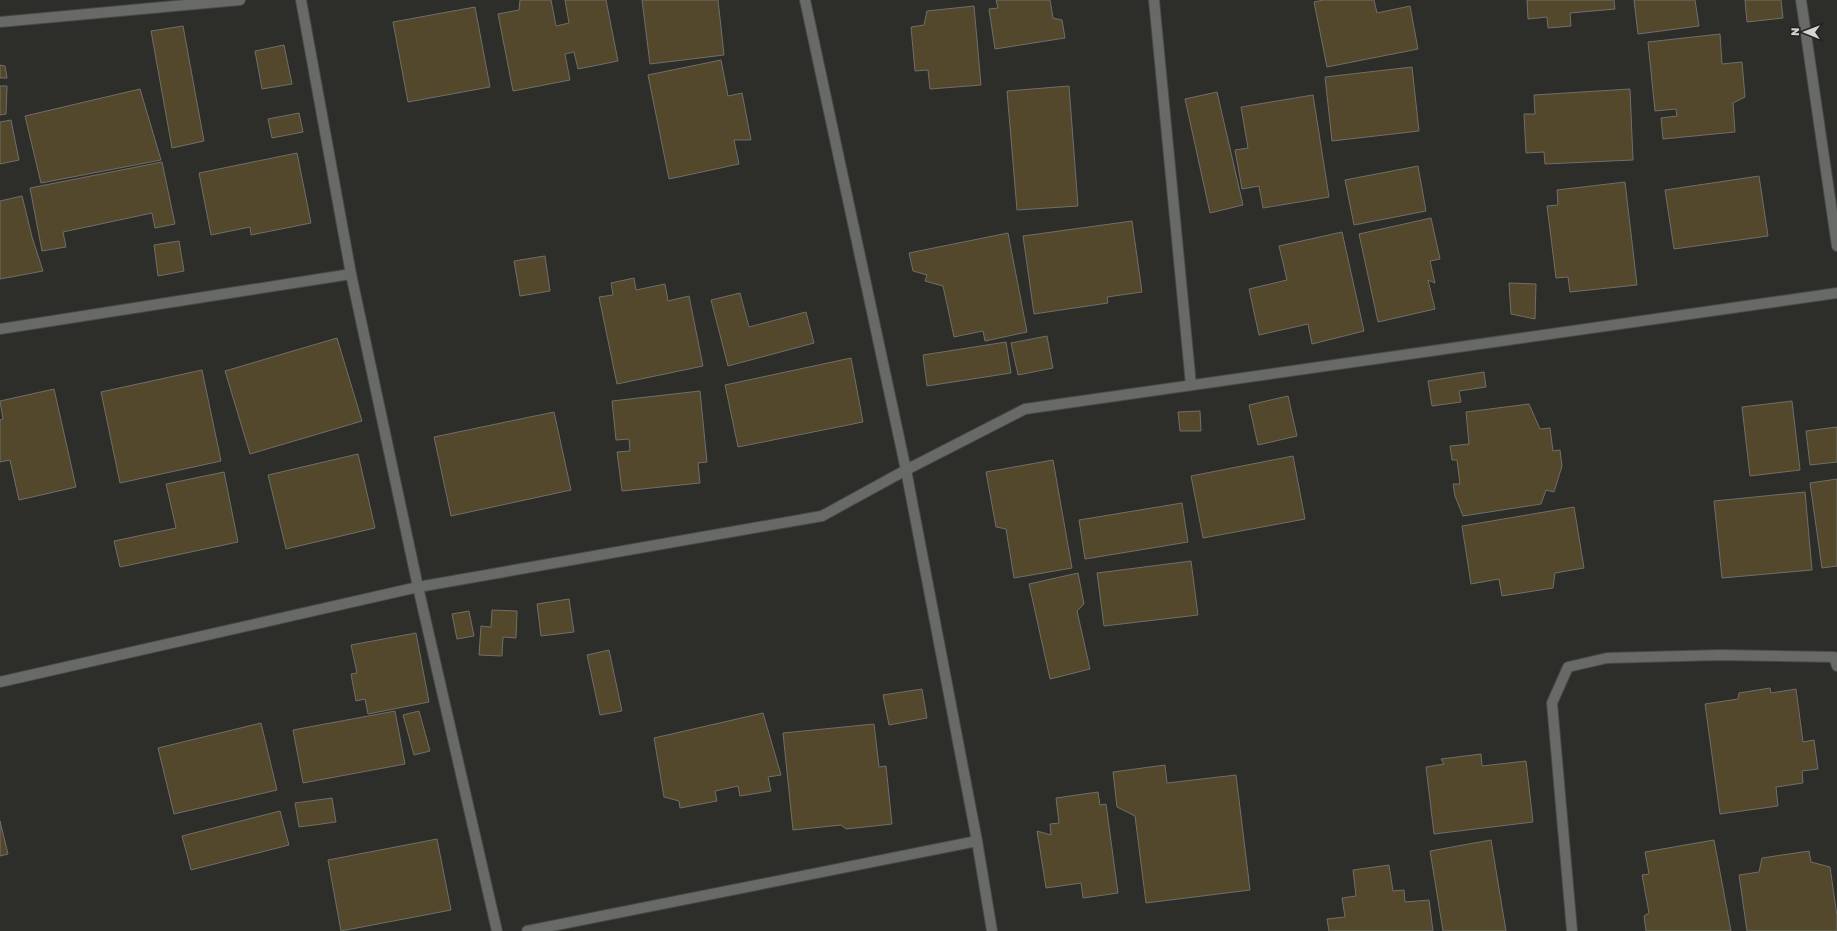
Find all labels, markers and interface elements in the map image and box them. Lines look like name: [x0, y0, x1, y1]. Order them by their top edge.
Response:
north arrow: [1785, 12, 1825, 52]
text: N: [1788, 28, 1801, 36]

